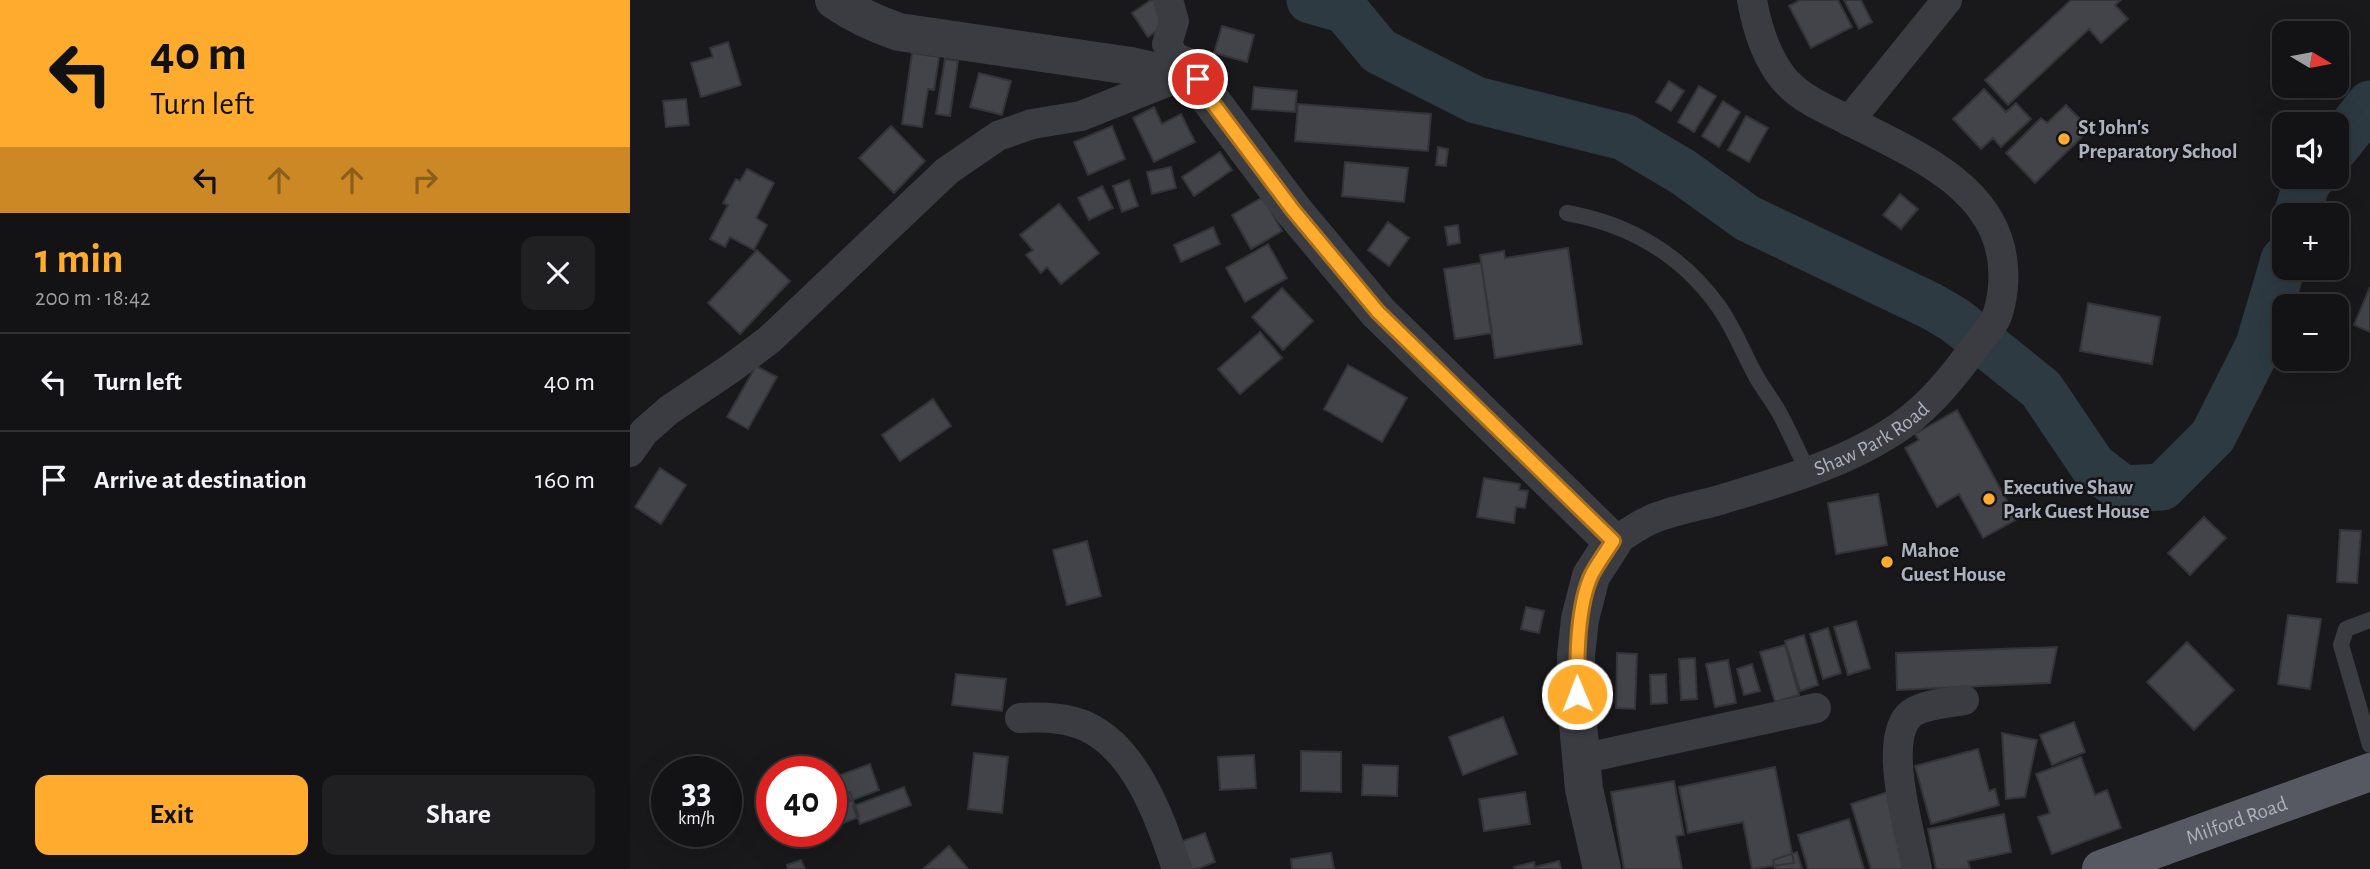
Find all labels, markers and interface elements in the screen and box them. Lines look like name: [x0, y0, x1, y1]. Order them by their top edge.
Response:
north arrow: [2272, 21, 2348, 98]
map controls: [2272, 21, 2349, 371]
icon: left: [35, 28, 126, 119]
text: 40 m: [150, 30, 247, 79]
pin: [1168, 49, 1228, 109]
icon: arrive: [1179, 60, 1217, 98]
text: Turn left: [150, 88, 254, 120]
button: sound: [2272, 112, 2349, 189]
place label: St John's Preparatory School: [2078, 117, 2238, 162]
marker: St John's Preparatory School: [2056, 131, 2072, 147]
icon: left: [187, 161, 225, 199]
icon: ahead: [260, 161, 298, 199]
icon: ahead: [333, 161, 371, 199]
icon: right: [406, 161, 444, 199]
button: +: [2272, 203, 2349, 280]
button: close: [521, 236, 595, 310]
text: 1 min: [35, 238, 124, 280]
text: 200 m · 18:42: [35, 287, 150, 310]
button: −: [2272, 294, 2349, 371]
icon: left: [35, 363, 73, 401]
text: Turn left: [94, 369, 182, 395]
text: 40 m: [544, 369, 595, 395]
street label: Shaw Park Road: [1811, 398, 1933, 480]
icon: arrive: [35, 461, 73, 499]
text: Arrive at destination: [94, 467, 307, 493]
text: 160 m: [535, 467, 595, 493]
place label: Executive Shaw Park Guest House: [2003, 477, 2150, 522]
marker: Executive Shaw Park Guest House: [1981, 491, 1997, 507]
place label: Mahoe Guest House: [1901, 540, 2006, 585]
marker: Mahoe Guest House: [1879, 554, 1895, 570]
position arrow: [1540, 657, 1614, 731]
speed limit sign: 40: [756, 756, 847, 847]
button: Exit: [35, 775, 308, 855]
button: Share: [322, 775, 595, 855]
text: 33: [681, 775, 712, 810]
street label: Milford Road: [2183, 793, 2290, 848]
text: km/h: [678, 810, 715, 828]

